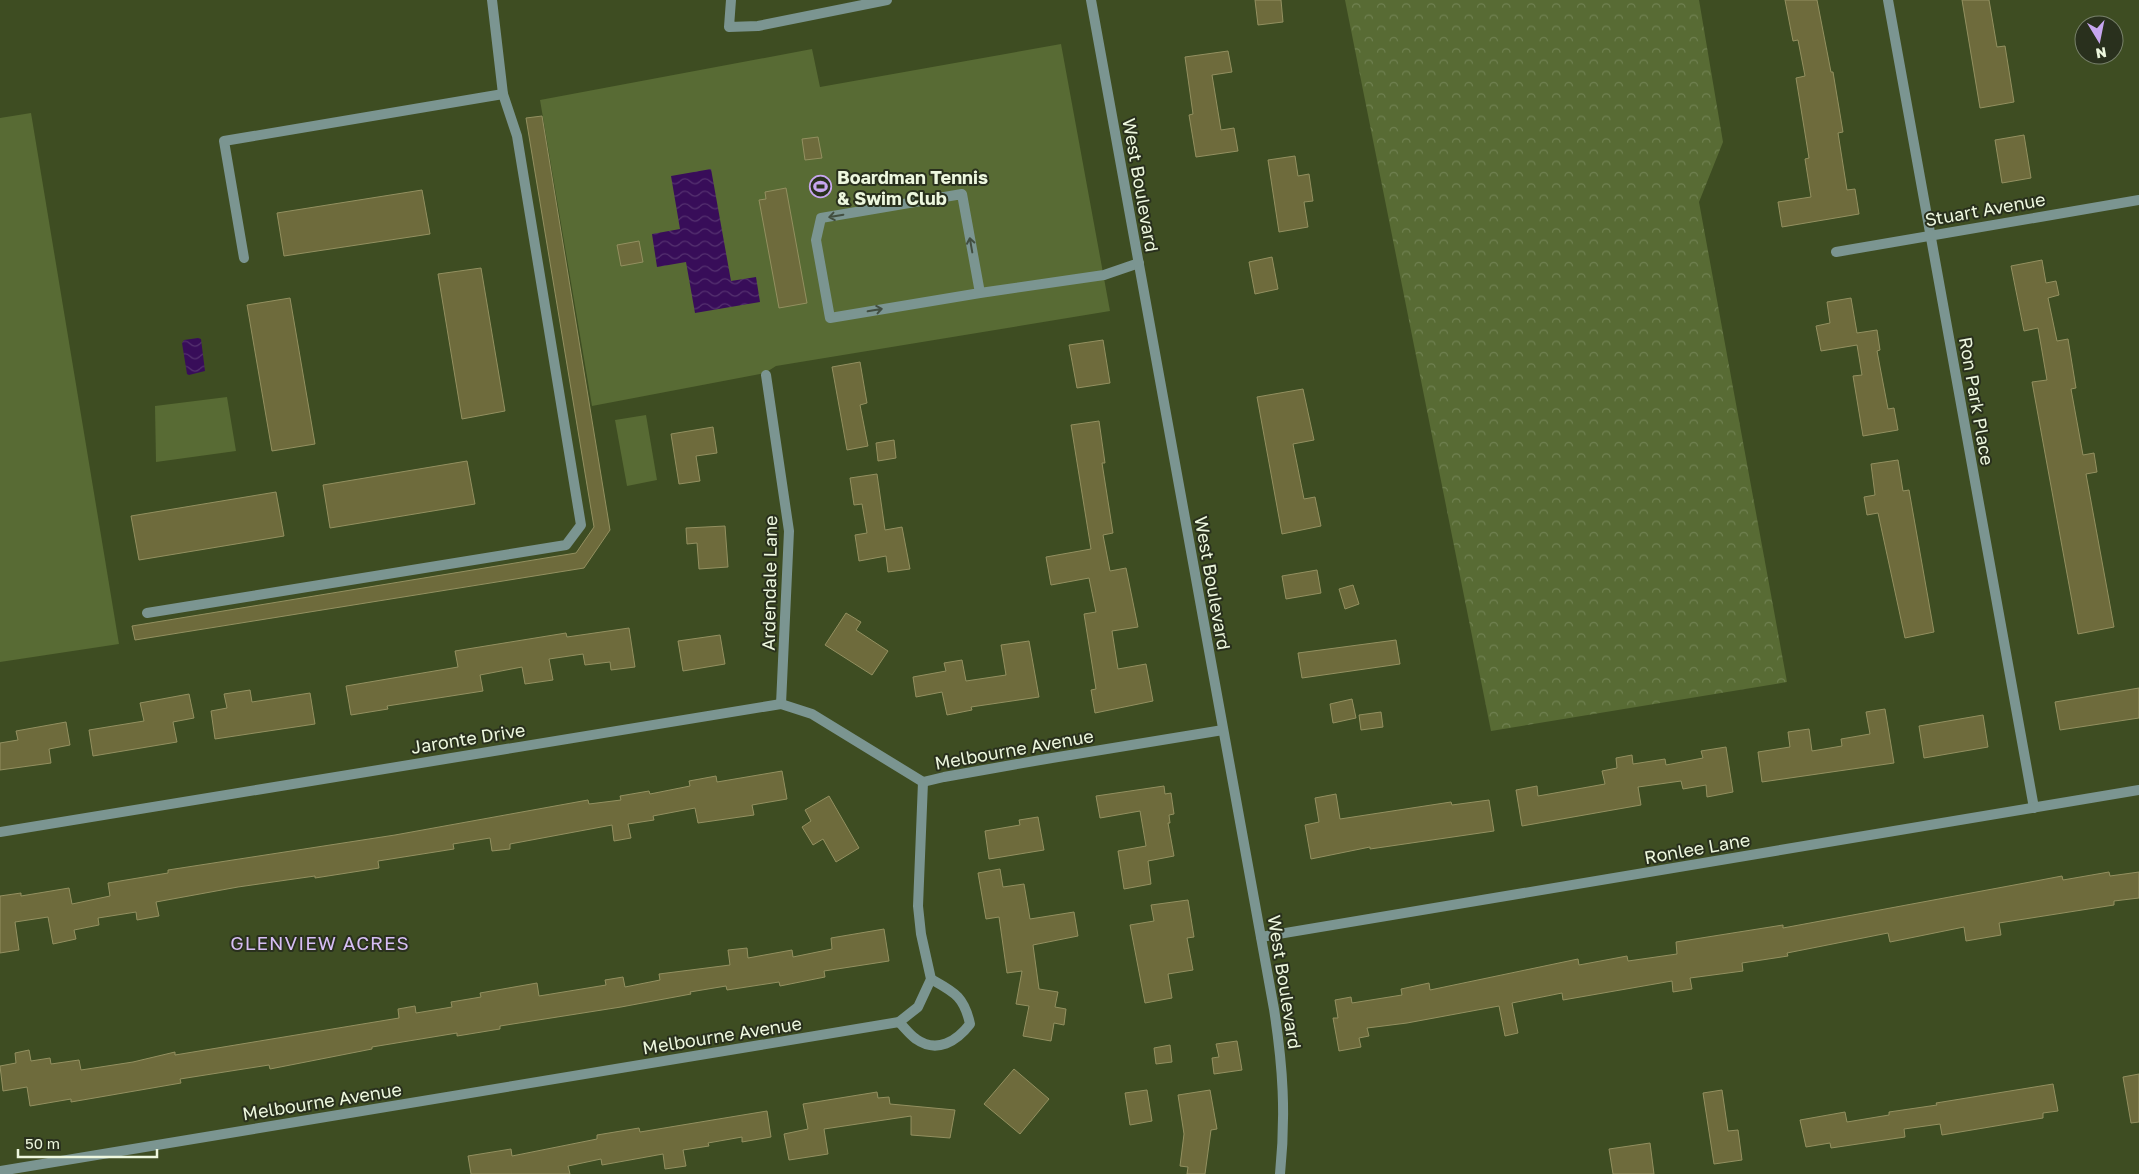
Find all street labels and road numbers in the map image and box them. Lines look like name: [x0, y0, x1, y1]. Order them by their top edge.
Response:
street label: West Boulevard: [1118, 116, 1164, 254]
street label: Stuart Avenue: [1923, 188, 2047, 230]
street label: Ron Park Place: [1955, 335, 1999, 467]
street label: West Boulevard: [1190, 514, 1236, 652]
street label: Ardendale Lane: [757, 515, 781, 651]
street label: Jaronte Drive: [409, 718, 527, 758]
street label: Melbourne Avenue: [933, 724, 1095, 774]
street label: Ronlee Lane: [1642, 828, 1752, 868]
street label: West Boulevard: [1264, 913, 1306, 1051]
street label: Melbourne Avenue: [641, 1012, 803, 1058]
street label: Melbourne Avenue: [241, 1078, 403, 1124]

